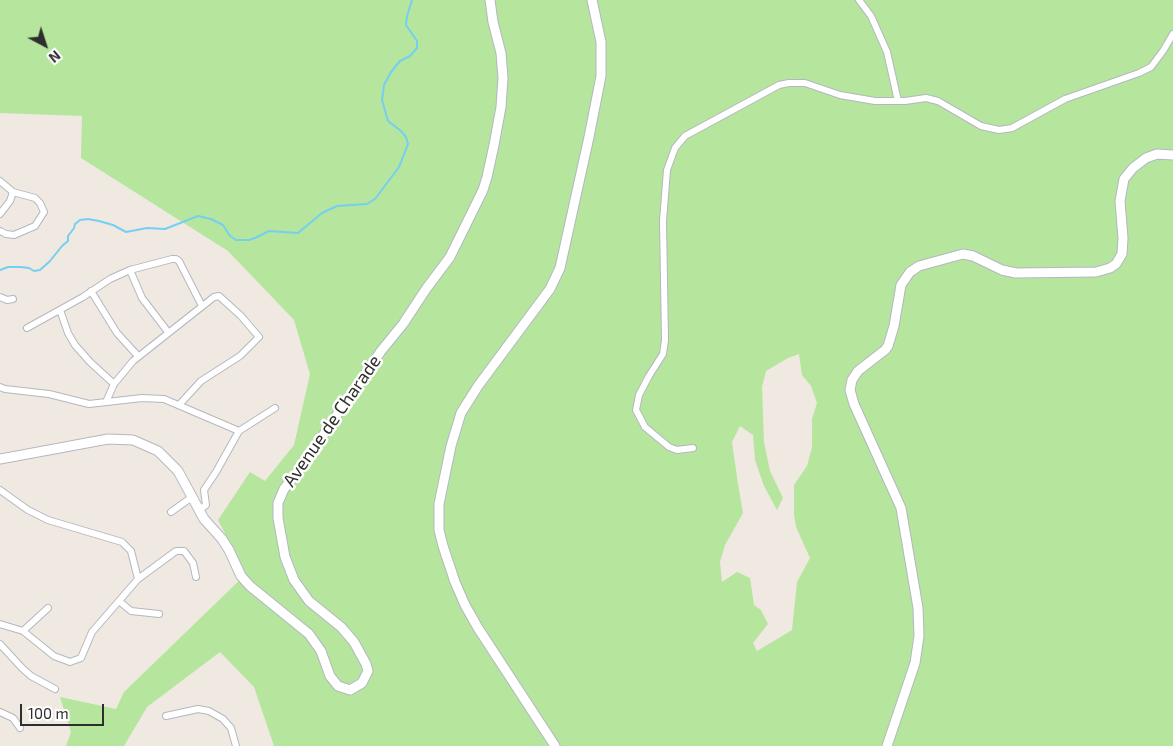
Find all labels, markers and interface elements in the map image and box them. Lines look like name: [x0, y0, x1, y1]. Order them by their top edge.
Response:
north arrow: [20, 20, 70, 70]
text: N: [46, 47, 64, 67]
street label: Avenue de Charade: [278, 351, 386, 491]
scale bar: [22, 694, 106, 726]
text: 100 m: [28, 704, 69, 722]

